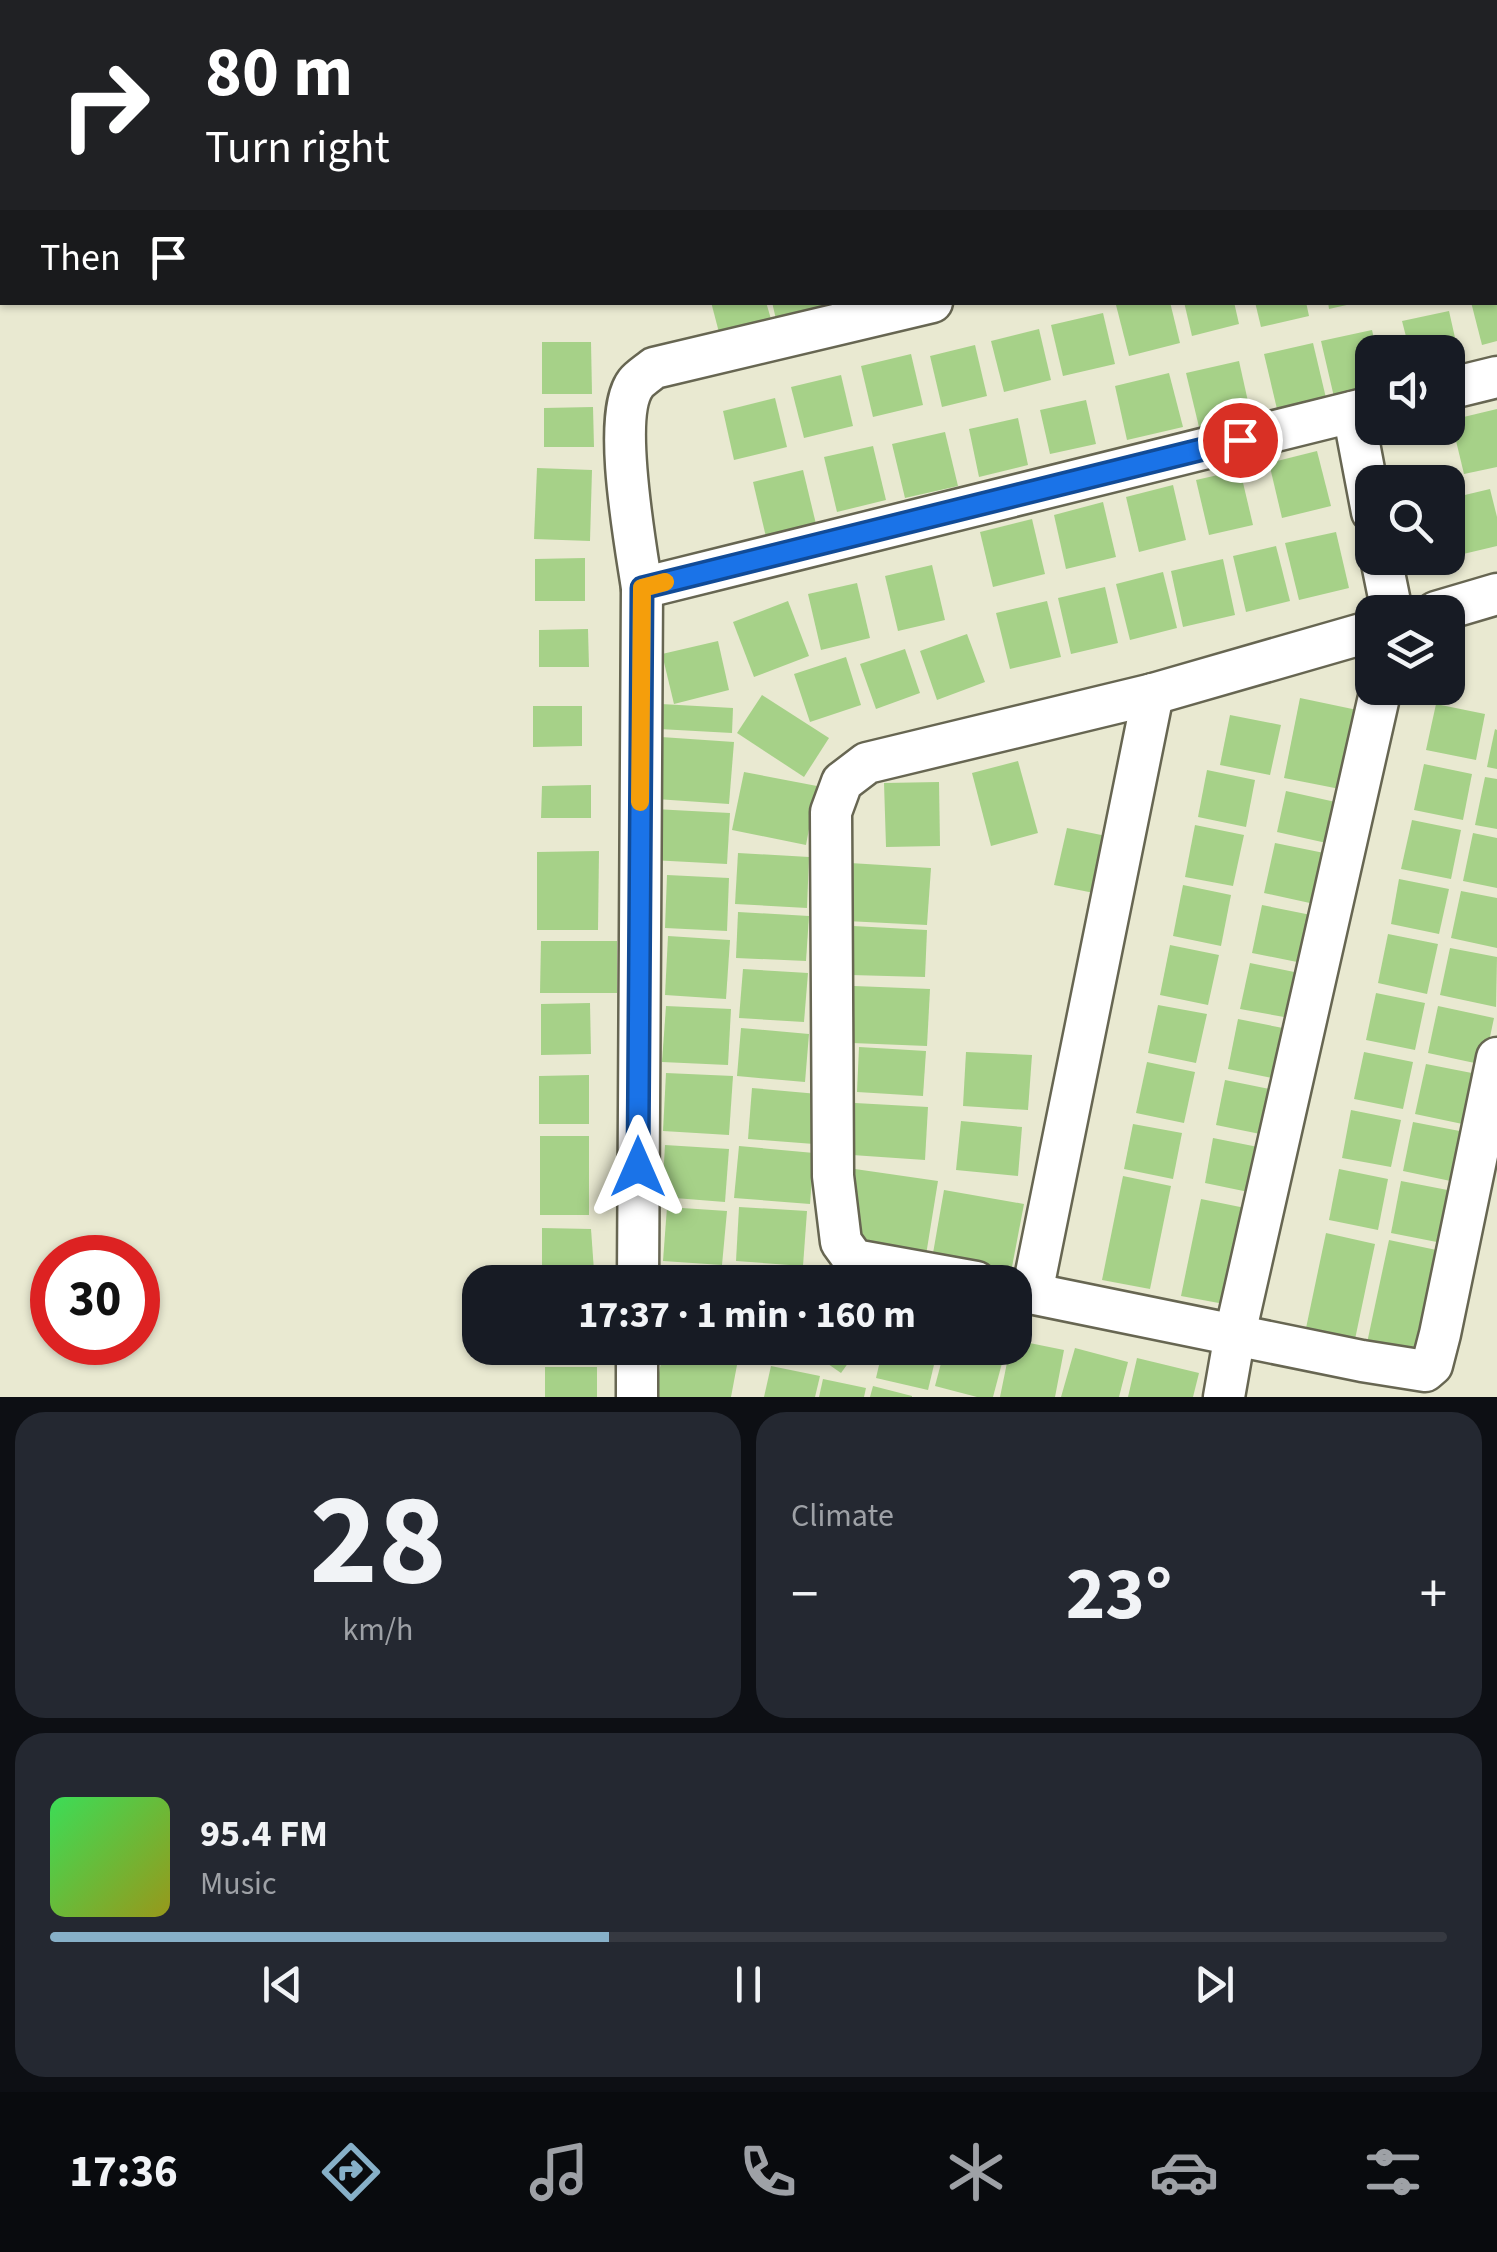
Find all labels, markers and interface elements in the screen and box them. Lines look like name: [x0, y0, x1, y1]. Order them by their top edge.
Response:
text: 80 m: [205, 23, 353, 123]
icon: right: [40, 40, 170, 170]
text: Turn right: [205, 116, 390, 180]
icon: arrive: [141, 230, 196, 285]
text: Then: [40, 231, 121, 285]
map controls: [1355, 335, 1465, 705]
button: sound: [1355, 335, 1465, 445]
pin: [1198, 398, 1283, 483]
icon: arrive: [1213, 413, 1268, 468]
button: search: [1355, 465, 1465, 575]
button: layers: [1355, 595, 1465, 705]
position arrow: [586, 1115, 690, 1219]
speed limit sign: 30: [30, 1235, 160, 1365]
text: 17:37 · 1 min · 160 m: [578, 1288, 916, 1342]
text: 28: [309, 1449, 447, 1634]
text: Climate: [791, 1493, 894, 1539]
text: 23°: [1066, 1541, 1172, 1648]
text: −: [791, 1556, 818, 1634]
text: +: [1420, 1556, 1447, 1634]
text: km/h: [343, 1607, 413, 1653]
text: 95.4 FM: [200, 1807, 328, 1861]
text: Music: [200, 1861, 277, 1907]
icon: previous: [255, 1957, 310, 2012]
icon: pause: [721, 1957, 776, 2012]
icon: next: [1187, 1957, 1242, 2012]
icon: directions: [316, 2137, 386, 2207]
icon: music: [524, 2137, 594, 2207]
icon: phone: [733, 2137, 803, 2207]
icon: climate: [941, 2137, 1011, 2207]
icon: car: [1149, 2137, 1219, 2207]
icon: filters: [1358, 2137, 1428, 2207]
text: 17:36: [69, 2140, 178, 2204]

